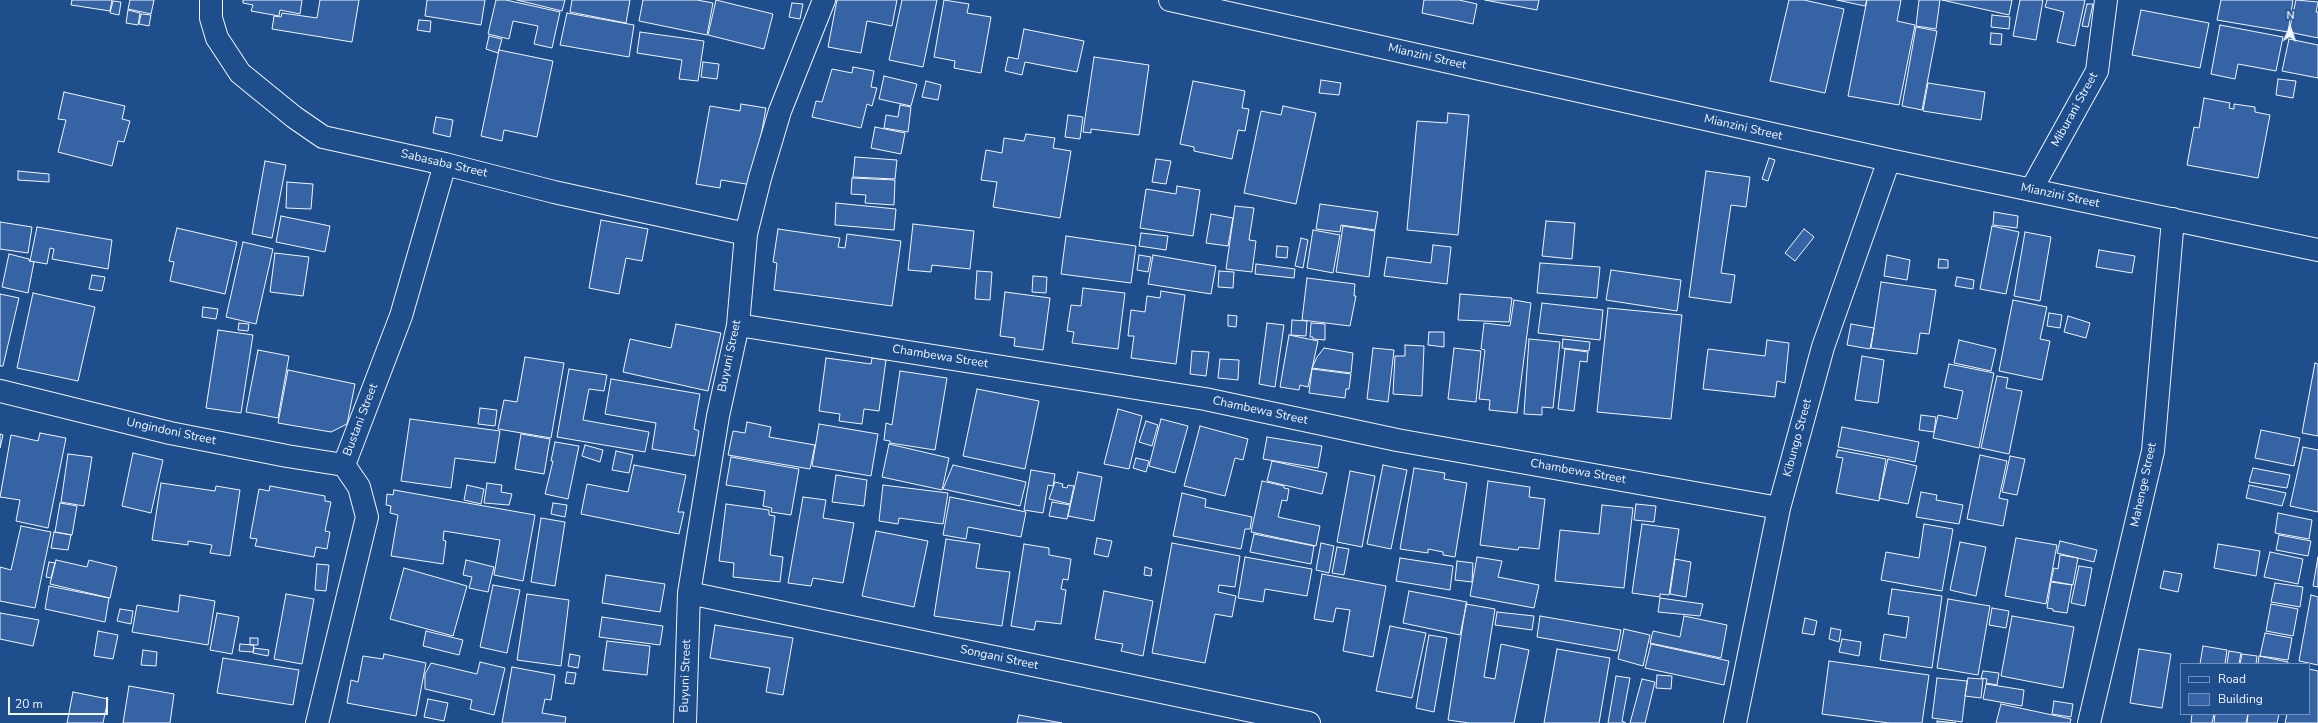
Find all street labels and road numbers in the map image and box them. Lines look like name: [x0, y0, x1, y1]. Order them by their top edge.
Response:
street label: Mianzini Street: [1386, 41, 1468, 73]
street label: Miburani Street: [2049, 70, 2101, 150]
street label: Mianzini Street: [1702, 112, 1784, 144]
street label: Sabasaba Street: [399, 147, 489, 181]
street label: Mianzini Street: [2019, 181, 2101, 211]
street label: Buyuni Street: [715, 319, 745, 393]
street label: Chambewa Street: [891, 342, 989, 372]
street label: Bustani Street: [341, 382, 381, 458]
street label: Chambewa Street: [1211, 394, 1309, 428]
street label: Kibungo Street: [1781, 397, 1815, 479]
street label: Ungindoni Street: [125, 415, 217, 449]
street label: Mahenge Street: [2128, 442, 2160, 528]
street label: Chambewa Street: [1529, 456, 1627, 488]
street label: Buyuni Street: [678, 639, 694, 713]
street label: Songani Street: [959, 643, 1039, 673]

